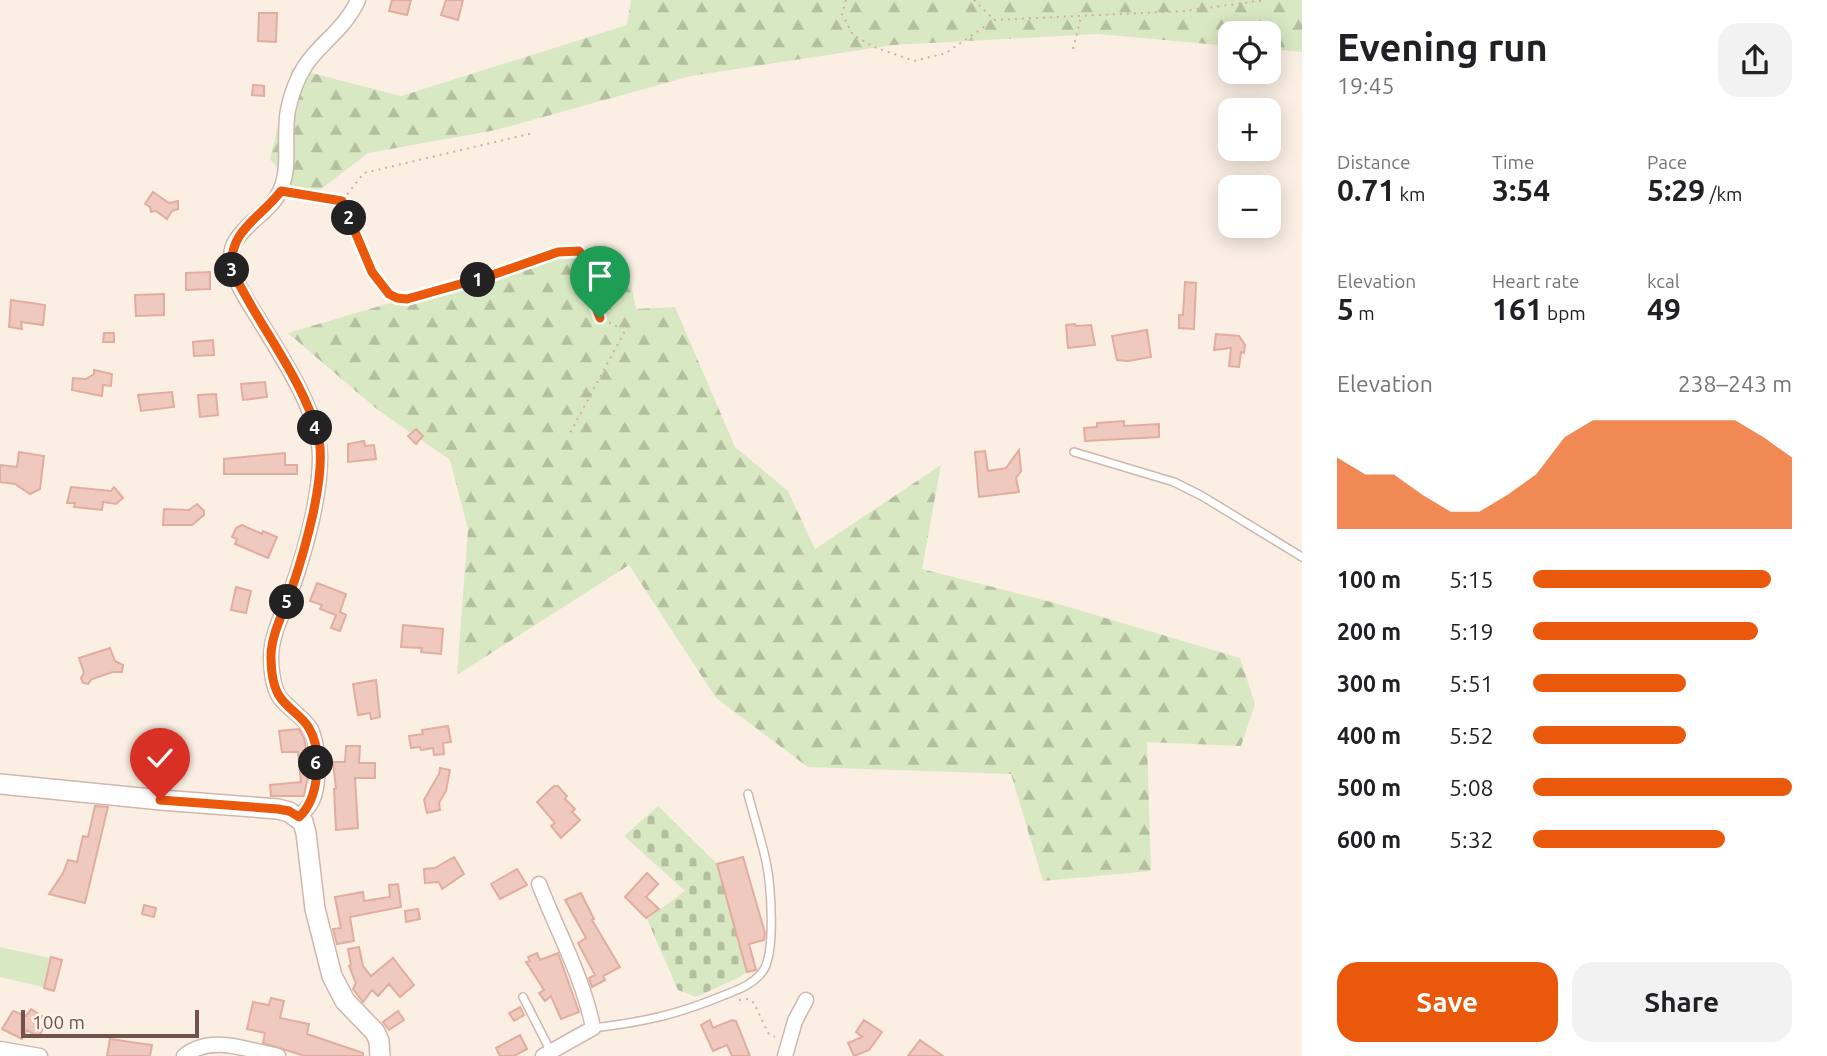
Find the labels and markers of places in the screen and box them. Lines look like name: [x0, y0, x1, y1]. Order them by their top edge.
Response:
pin: 2: [332, 200, 366, 235]
pin: [570, 246, 630, 318]
pin: 3: [215, 252, 250, 288]
pin: 1: [461, 262, 496, 298]
pin: 4: [298, 410, 332, 446]
pin: 5: [270, 584, 304, 620]
pin: [130, 728, 190, 800]
pin: 6: [298, 746, 334, 780]

